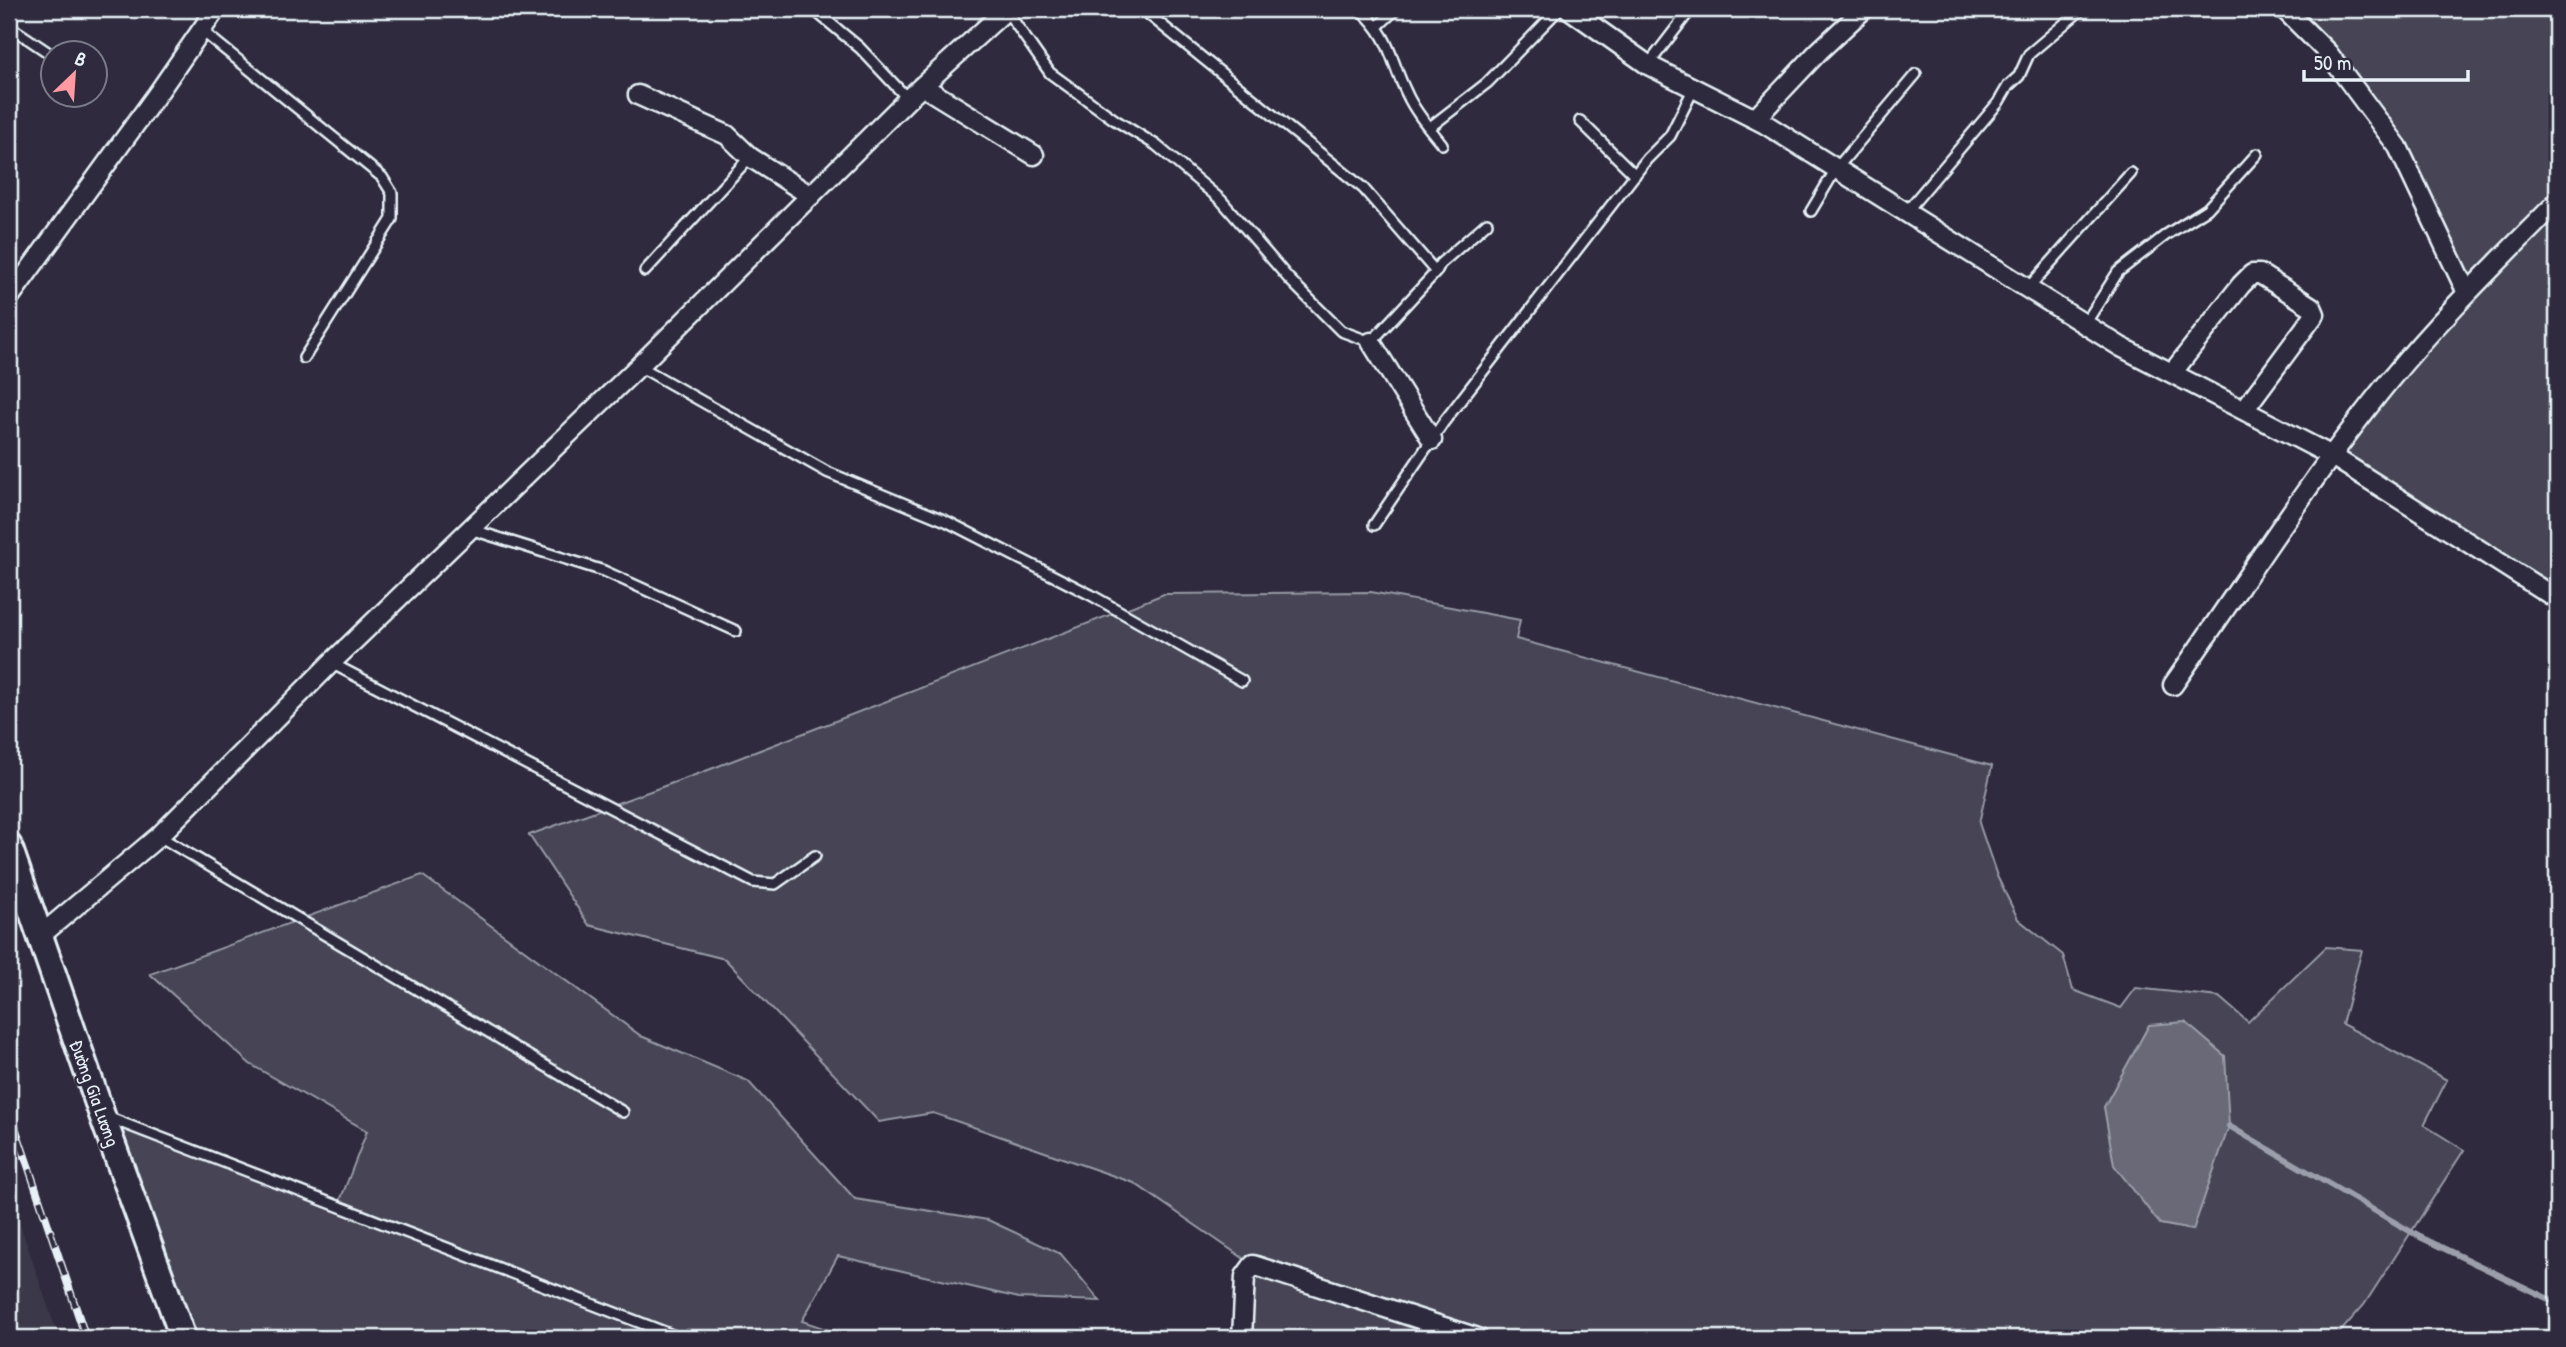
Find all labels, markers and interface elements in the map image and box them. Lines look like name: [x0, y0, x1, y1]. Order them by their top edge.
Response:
north arrow: [38, 38, 108, 108]
scale bar: [2304, 38, 2468, 82]
text: B: [71, 45, 91, 73]
text: 50 m: [2314, 48, 2351, 77]
street label: Đường Gia Lương: [64, 1036, 126, 1150]

